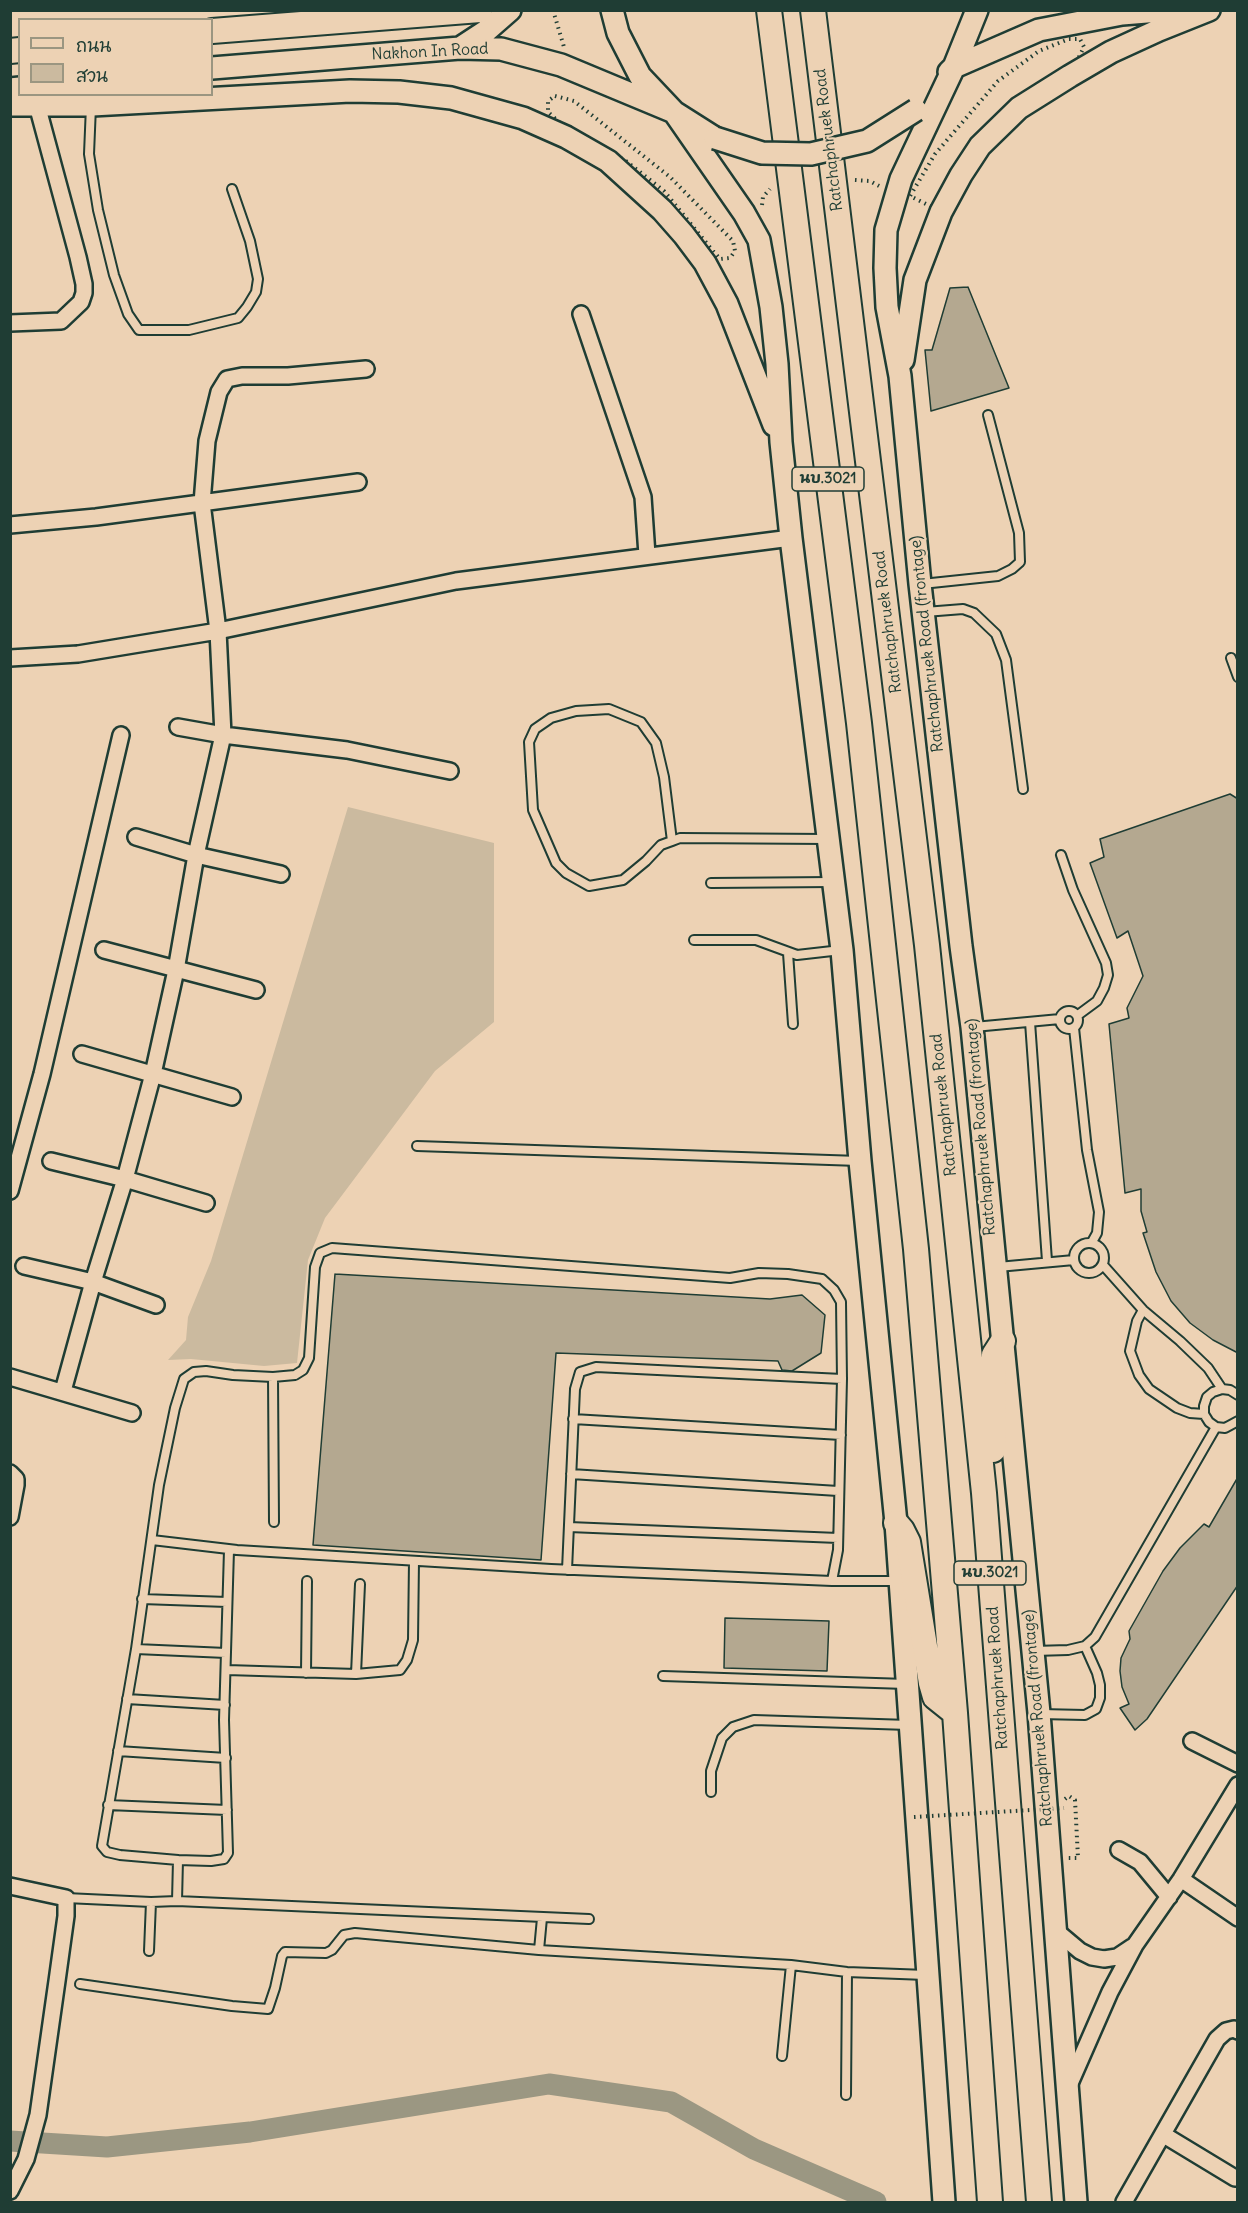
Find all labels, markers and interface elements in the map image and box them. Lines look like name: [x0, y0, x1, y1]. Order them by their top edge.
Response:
legend: [18, 18, 213, 96]
text: ถนน: [76, 34, 111, 57]
street label: Nakhon In Road: [371, 39, 489, 65]
text: สวน: [76, 64, 108, 87]
street label: Ratchaphruek Road: [811, 68, 847, 212]
road number: นบ.3021: [792, 467, 864, 491]
street label: Ratchaphruek Road (frontage): [906, 535, 948, 753]
street label: Ratchaphruek Road: [870, 550, 906, 694]
street label: Ratchaphruek Road (frontage): [962, 1018, 1000, 1236]
street label: Ratchaphruek Road: [927, 1033, 961, 1177]
road number: นบ.3021: [954, 1561, 1026, 1585]
street label: Ratchaphruek Road: [983, 1606, 1013, 1750]
street label: Ratchaphruek Road (frontage): [1019, 1609, 1057, 1827]

